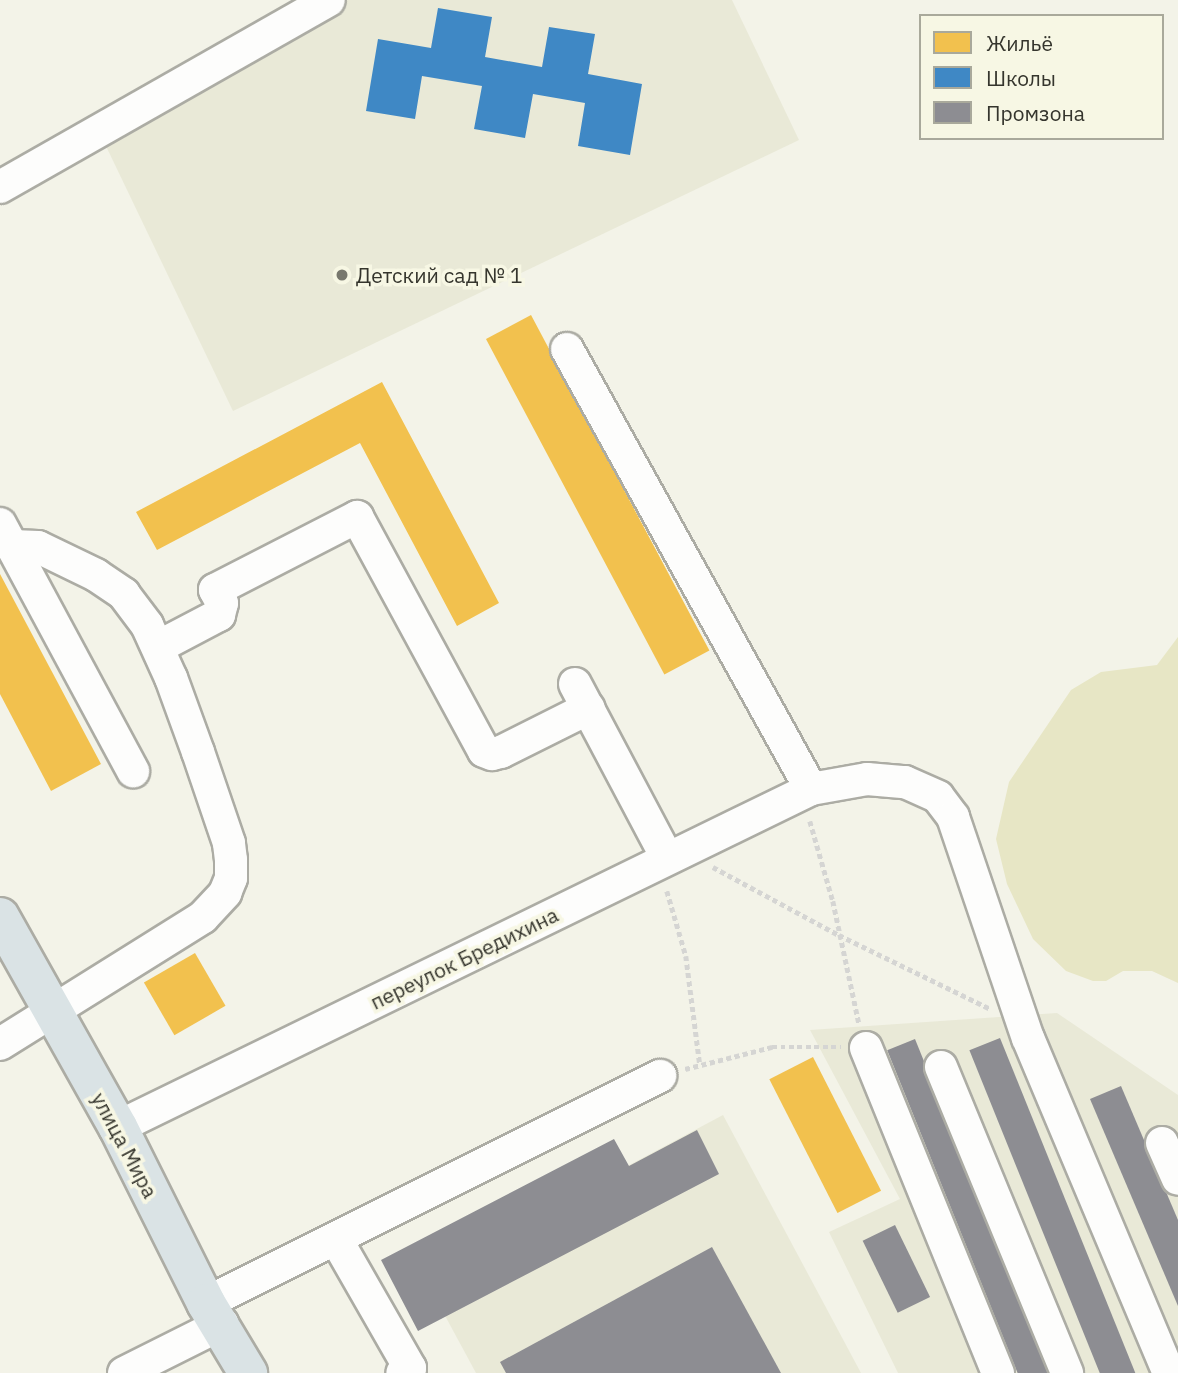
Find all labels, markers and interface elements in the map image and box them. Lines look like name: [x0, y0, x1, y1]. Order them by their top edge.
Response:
legend: [919, 14, 1164, 140]
text: Жильё: [986, 29, 1053, 57]
text: Школы: [986, 64, 1056, 92]
text: Промзона: [986, 99, 1085, 127]
place label: Детский сад № 1: [356, 262, 523, 288]
marker: Детский сад № 1: [334, 267, 350, 283]
street label: переулок Бредихина: [366, 902, 562, 1014]
street label: улица Мира: [87, 1088, 163, 1202]

